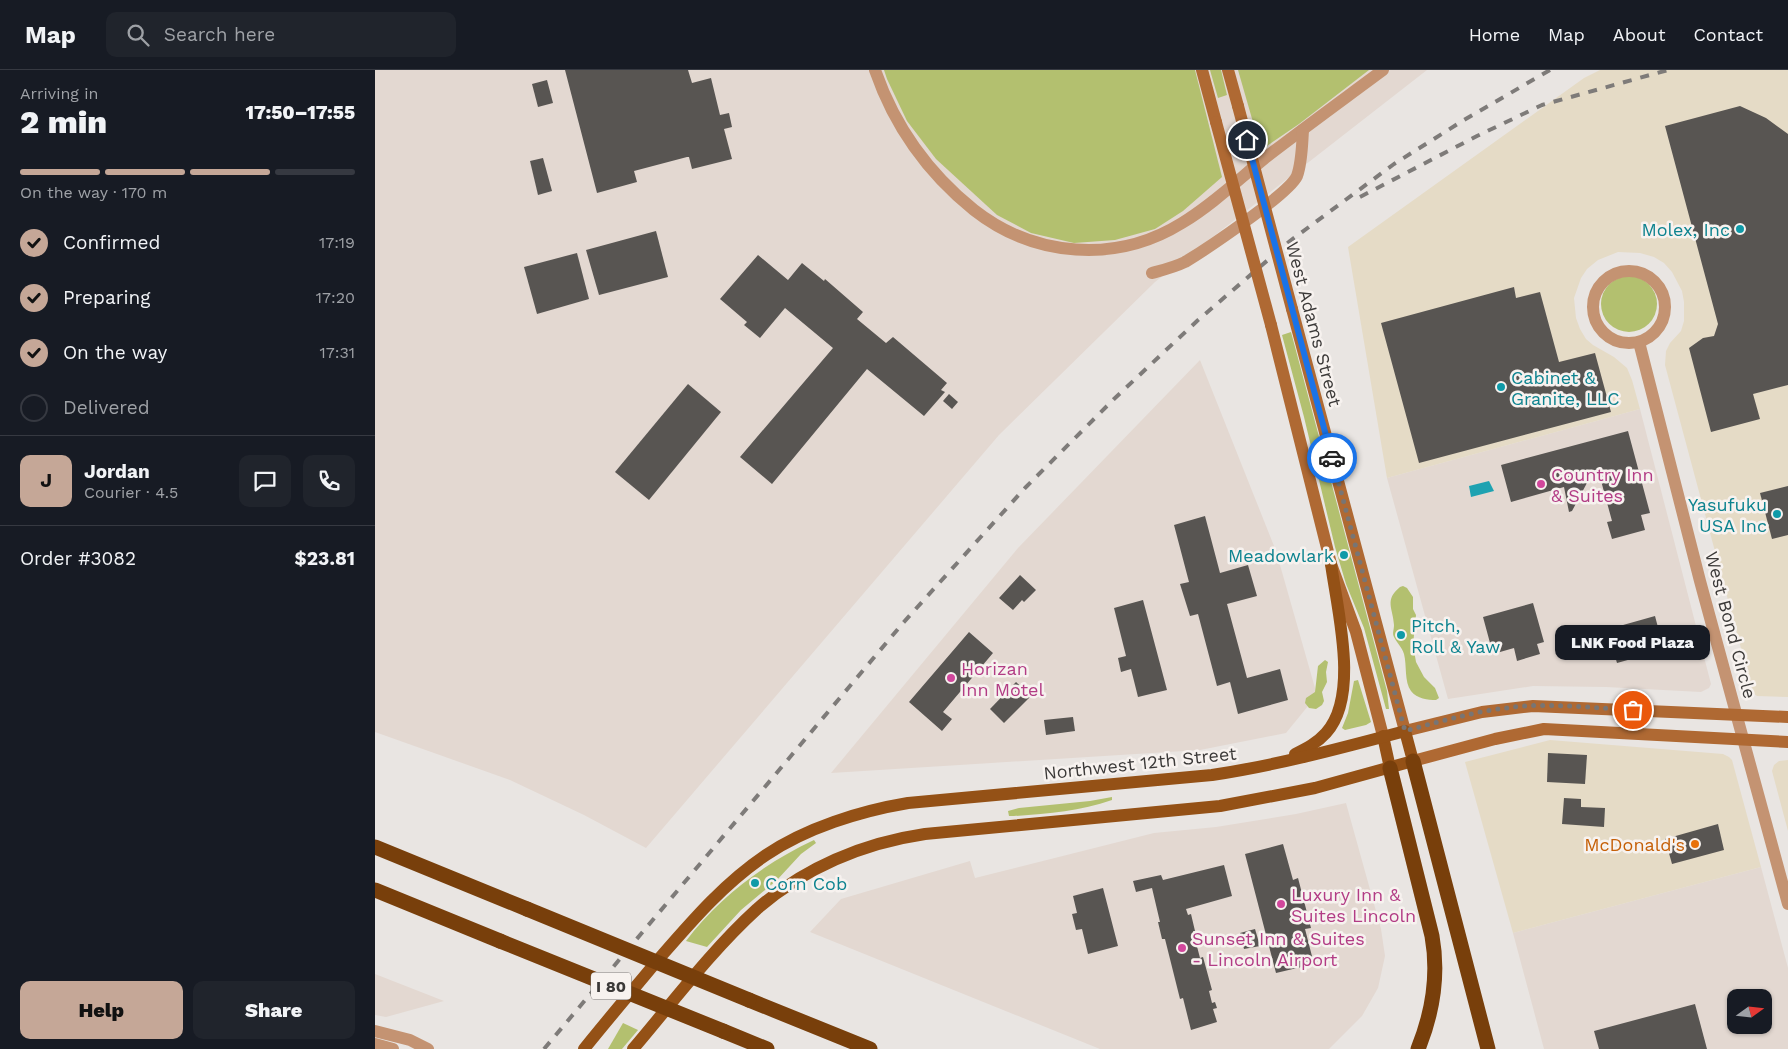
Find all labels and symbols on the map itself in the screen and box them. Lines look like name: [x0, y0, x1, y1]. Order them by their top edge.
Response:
pin: [1226, 119, 1268, 161]
place label: Molex, Inc: [1641, 219, 1730, 240]
marker: Molex, Inc: [1734, 223, 1746, 235]
street label: West Adams Street: [1282, 239, 1346, 409]
place label: Cabinet & Granite, LLC: [1511, 367, 1620, 409]
marker: Cabinet & Granite, LLC: [1495, 381, 1507, 393]
courier: [1307, 433, 1357, 483]
place label: Country Inn & Suites: [1551, 464, 1654, 506]
marker: Country Inn & Suites: [1535, 478, 1547, 490]
place label: Yasufuku USA Inc: [1688, 494, 1767, 536]
marker: Yasufuku USA Inc: [1771, 508, 1783, 520]
place label: Meadowlark: [1228, 545, 1334, 566]
marker: Meadowlark: [1338, 549, 1350, 561]
street label: West Bond Circle: [1701, 549, 1761, 701]
place label: Pitch, Roll & Yaw: [1411, 615, 1500, 657]
callout: LNK Food Plaza: [1555, 625, 1711, 660]
marker: Pitch, Roll & Yaw: [1395, 629, 1407, 641]
place label: Horizan Inn Motel: [961, 658, 1044, 700]
marker: Horizan Inn Motel: [945, 672, 957, 684]
pin: [1612, 689, 1654, 731]
street label: Northwest 12th Street: [1043, 742, 1238, 784]
place label: McDonald's: [1584, 834, 1685, 855]
marker: McDonald's: [1689, 838, 1701, 850]
place label: Corn Cob: [765, 873, 847, 894]
marker: Corn Cob: [749, 877, 761, 889]
place label: Luxury Inn & Suites Lincoln: [1291, 884, 1416, 926]
marker: Luxury Inn & Suites Lincoln: [1275, 898, 1287, 910]
place label: Sunset Inn & Suites - Lincoln Airport: [1192, 928, 1365, 970]
marker: Sunset Inn & Suites - Lincoln Airport: [1176, 942, 1188, 954]
road number: I 80: [591, 972, 631, 999]
north arrow: [1727, 989, 1773, 1034]

